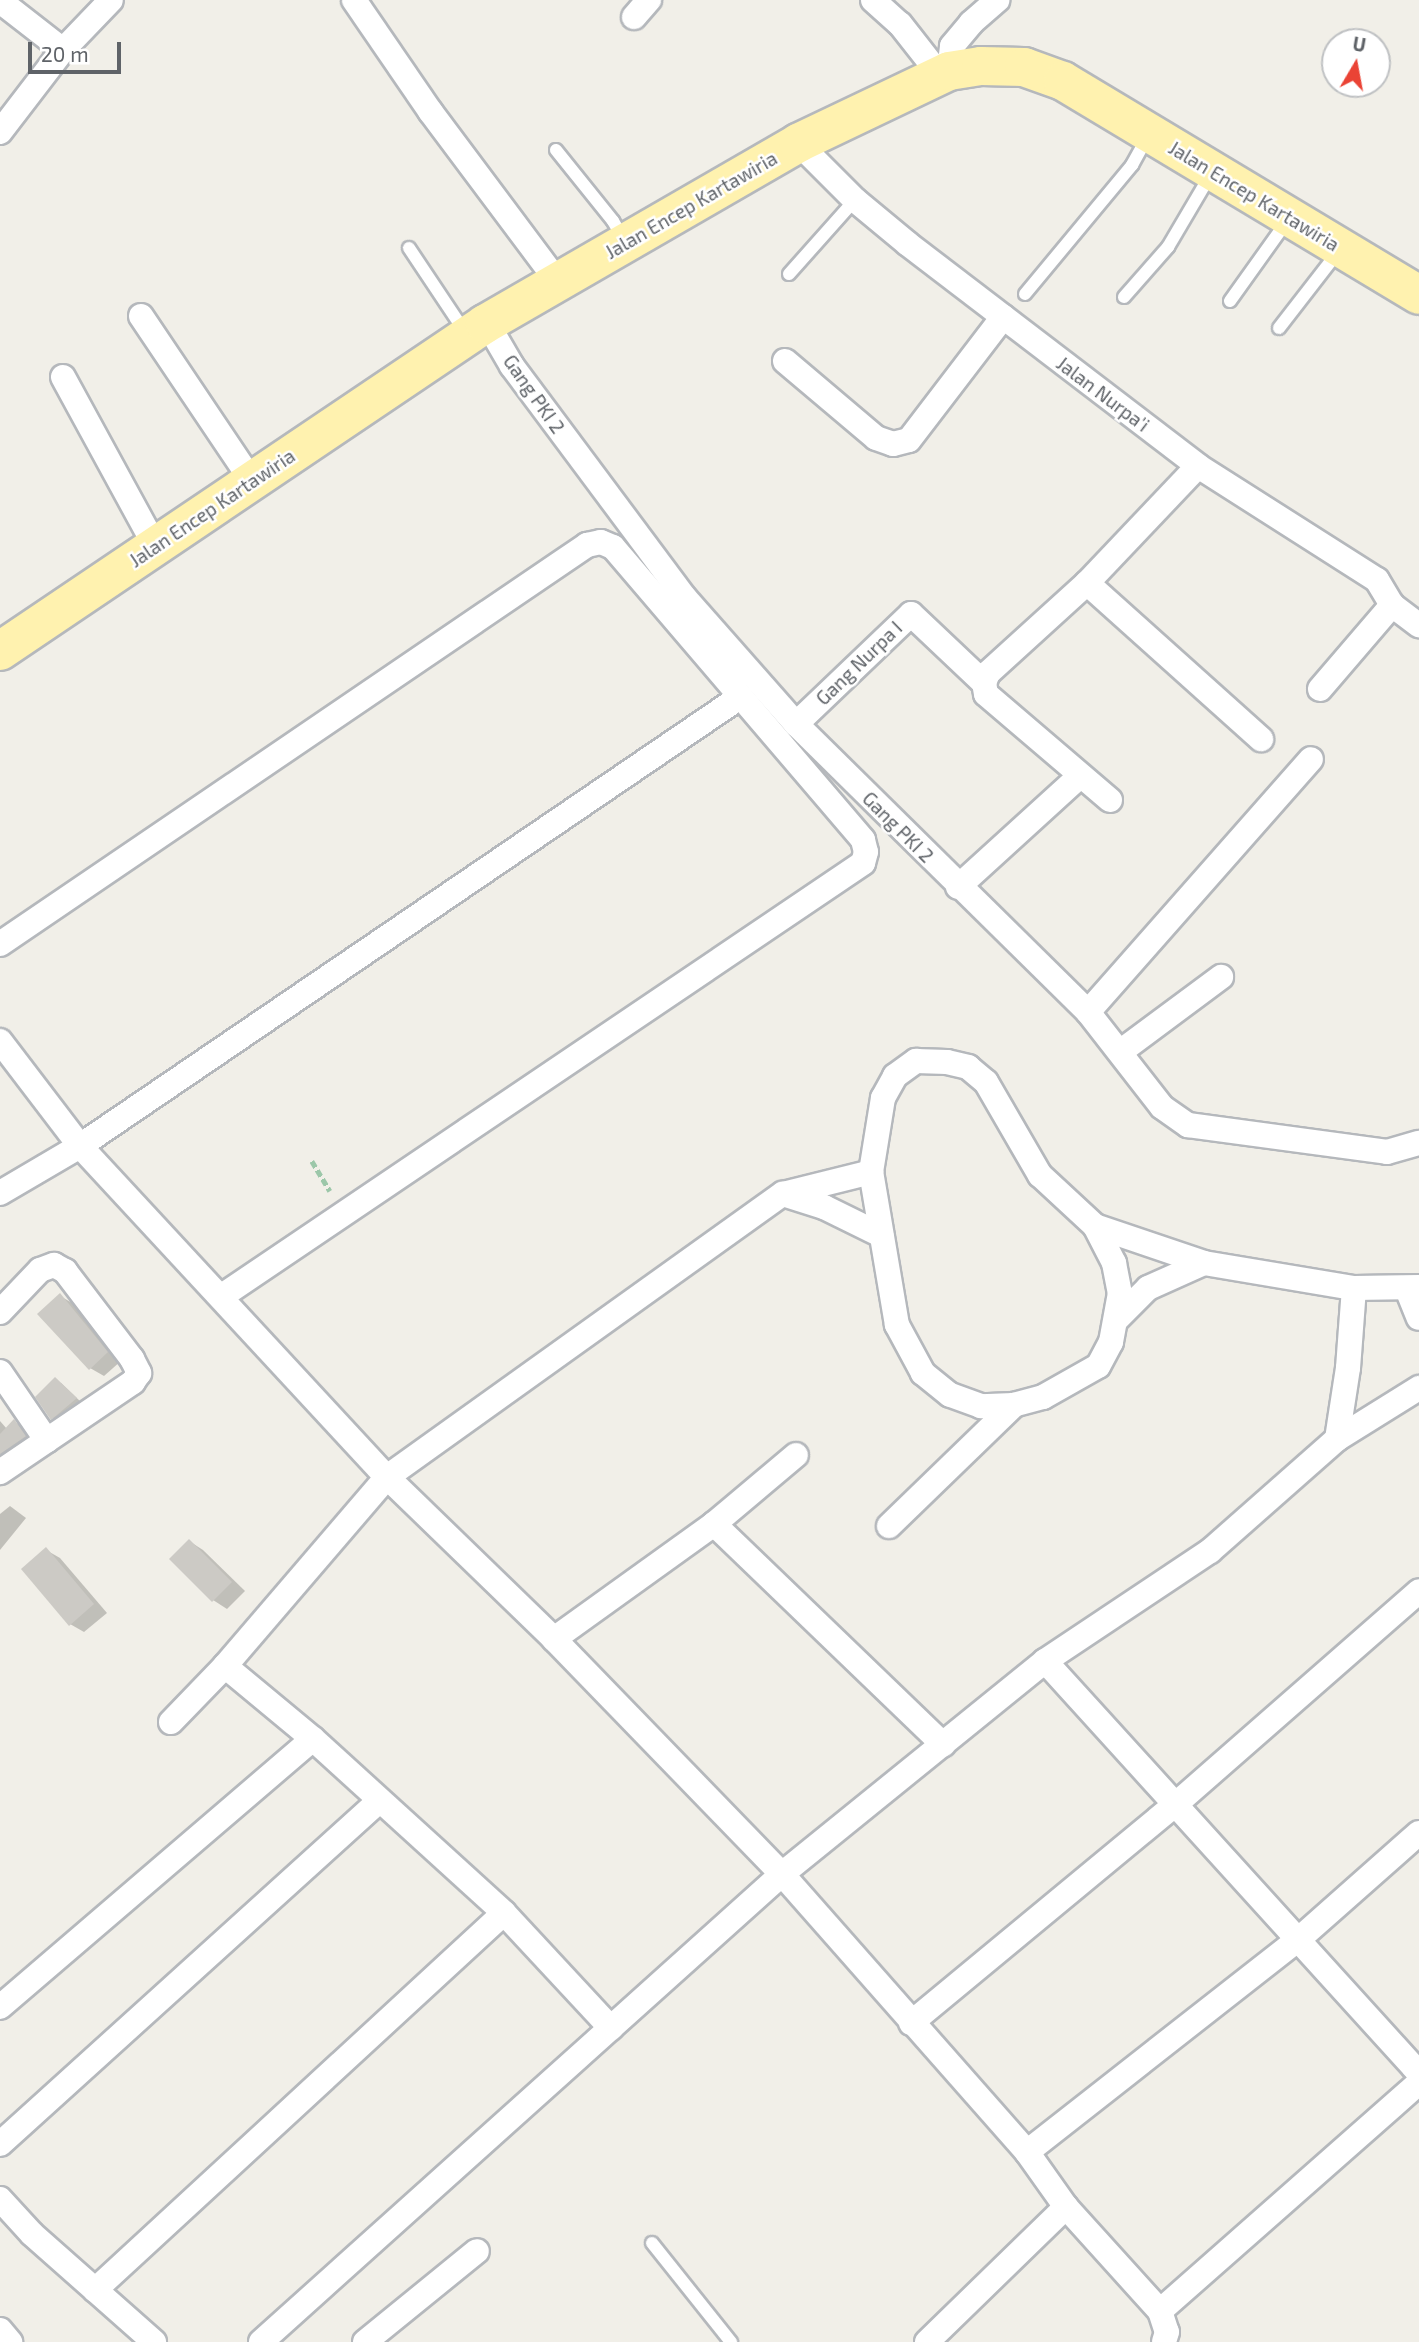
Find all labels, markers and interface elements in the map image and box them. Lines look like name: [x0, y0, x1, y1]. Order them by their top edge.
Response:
scale bar: [32, 28, 124, 72]
north arrow: [1321, 28, 1391, 98]
text: U: [1351, 31, 1368, 56]
text: 20 m: [41, 41, 89, 66]
street label: Jalan Encep Kartawiria: [1165, 136, 1343, 256]
street label: Jalan Encep Kartawiria: [601, 146, 781, 264]
street label: Gang PKI 2: [499, 350, 569, 438]
street label: Jalan Nurpa'i: [1052, 352, 1154, 436]
street label: Jalan Encep Kartawiria: [125, 444, 299, 572]
street label: Gang Nurpa I: [811, 616, 907, 710]
street label: Gang PKI 2: [858, 787, 938, 867]

